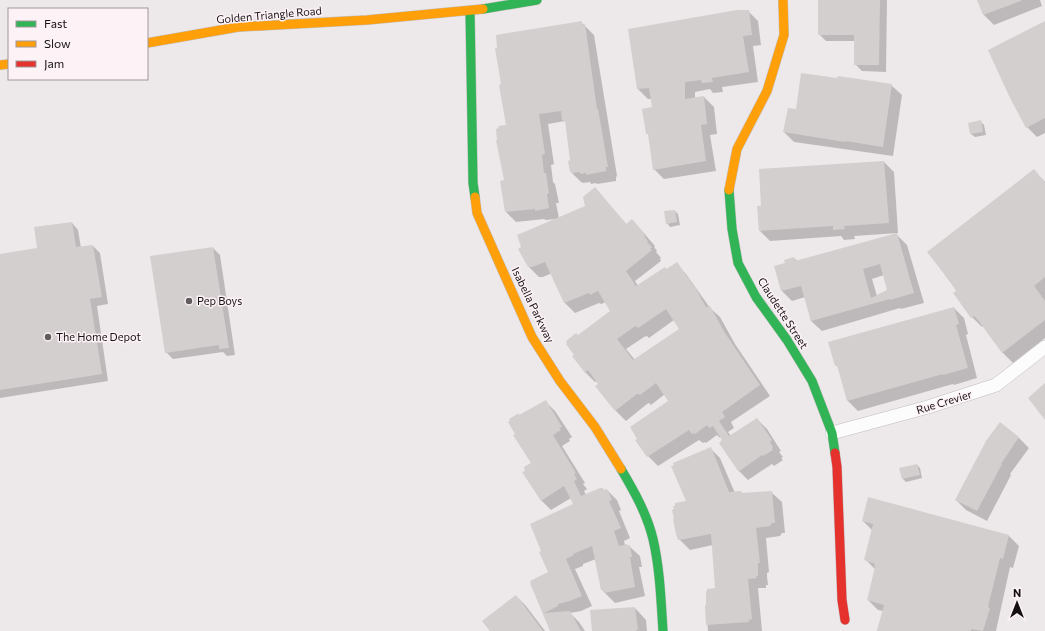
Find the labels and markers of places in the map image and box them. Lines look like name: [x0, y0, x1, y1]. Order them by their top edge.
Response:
place label: Pep Boys: [197, 294, 242, 307]
marker: Pep Boys: [184, 296, 194, 306]
place label: The Home Depot: [56, 330, 141, 343]
marker: The Home Depot: [43, 332, 53, 342]

